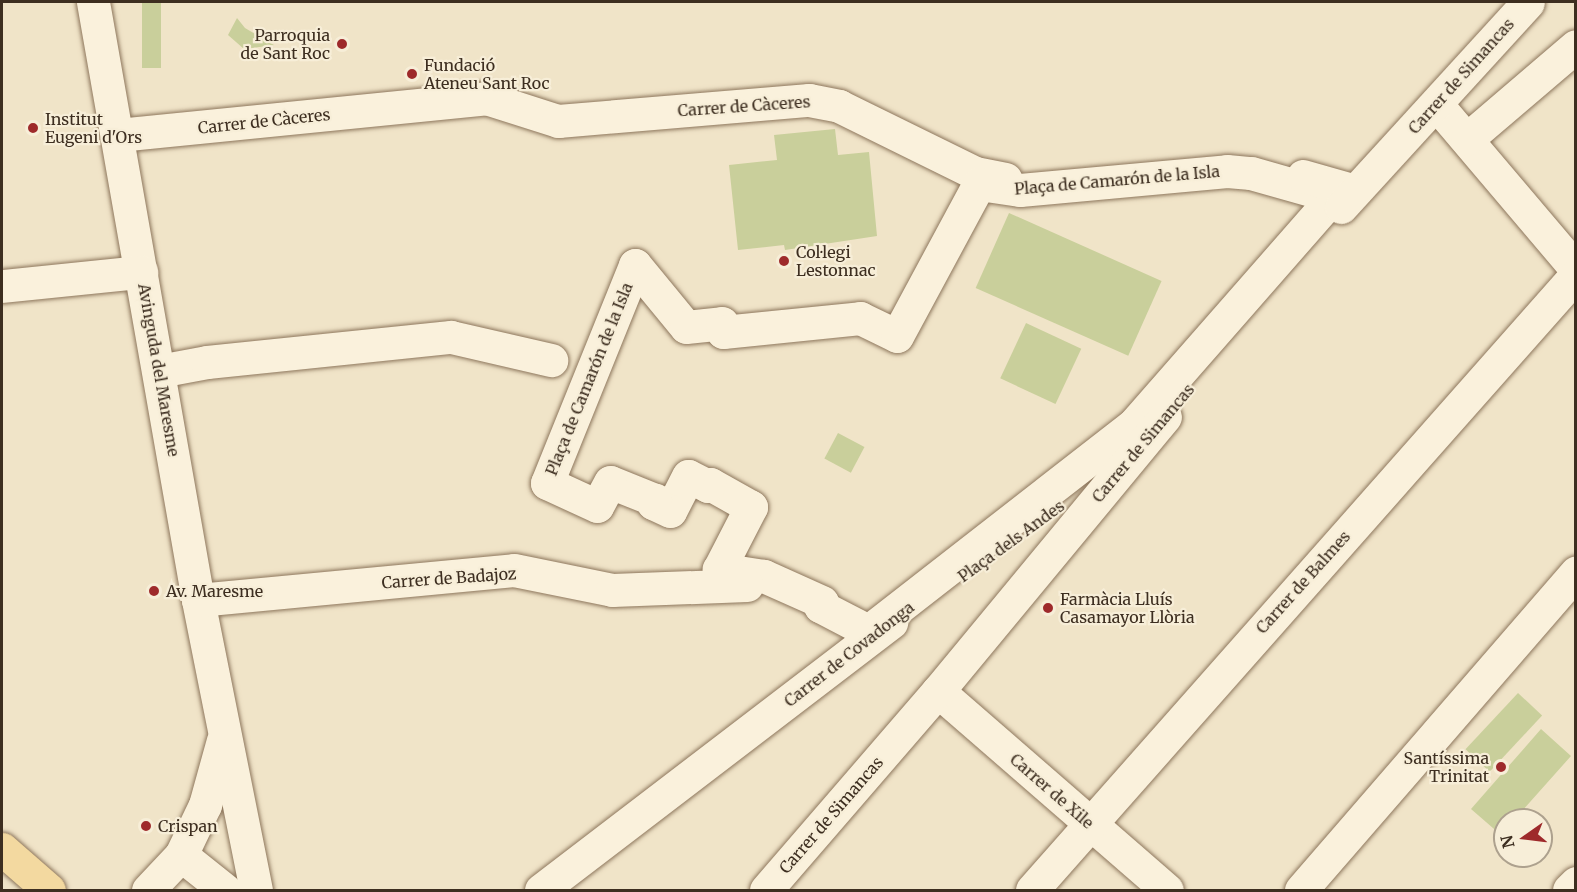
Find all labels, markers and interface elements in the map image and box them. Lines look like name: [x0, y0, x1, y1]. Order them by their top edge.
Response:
street label: Carrer de Simancas: [1404, 14, 1518, 138]
place label: Parroquia de Sant Roc: [241, 25, 330, 63]
marker: Parroquia de Sant Roc: [335, 37, 349, 51]
place label: Fundació Ateneu Sant Roc: [424, 55, 550, 93]
marker: Fundació Ateneu Sant Roc: [405, 67, 419, 81]
street label: Carrer de Càceres: [677, 92, 811, 120]
street label: Carrer de Càceres: [197, 104, 331, 138]
place label: Institut Eugeni d'Ors: [45, 109, 142, 147]
marker: Institut Eugeni d'Ors: [26, 121, 40, 135]
street label: Plaça de Camarón de la Isla: [1013, 161, 1221, 199]
place label: Col·legi Lestonnac: [796, 242, 876, 280]
marker: Col·legi Lestonnac: [777, 254, 791, 268]
street label: Plaça de Camarón de la Isla: [541, 280, 637, 478]
street label: Avinguda del Maresme: [134, 282, 184, 458]
street label: Carrer de Simancas: [1088, 380, 1198, 506]
street label: Plaça dels Andes: [954, 496, 1068, 586]
street label: Carrer de Balmes: [1252, 527, 1354, 637]
street label: Carrer de Badajoz: [381, 564, 517, 592]
place label: Av. Maresme: [166, 581, 263, 601]
marker: Av. Maresme: [147, 584, 161, 598]
place label: Farmàcia Lluís Casamayor Llòria: [1060, 589, 1195, 627]
street label: Carrer de Covadonga: [780, 597, 918, 711]
marker: Farmàcia Lluís Casamayor Llòria: [1041, 601, 1055, 615]
place label: Santíssima Trinitat: [1404, 748, 1489, 786]
street label: Carrer de Xile: [1006, 750, 1098, 832]
street label: Carrer de Simancas: [775, 753, 887, 877]
marker: Santíssima Trinitat: [1494, 760, 1508, 774]
north arrow: [1493, 808, 1553, 868]
place label: Crispan: [158, 816, 218, 836]
marker: Crispan: [139, 819, 153, 833]
text: N: [1496, 833, 1519, 850]

